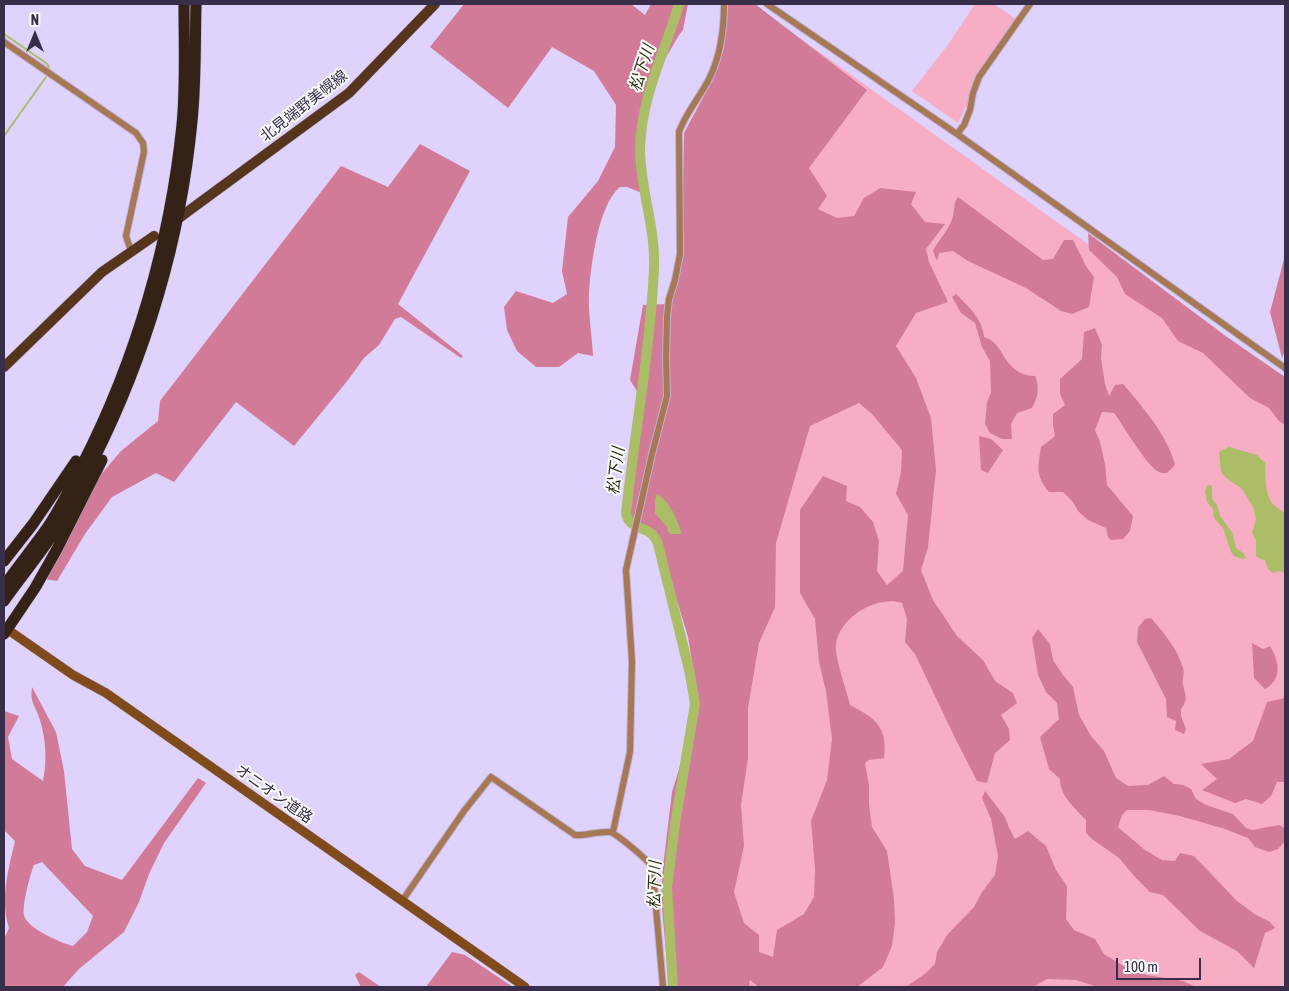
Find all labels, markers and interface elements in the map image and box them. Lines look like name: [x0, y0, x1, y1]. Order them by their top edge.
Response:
north arrow: [10, 10, 60, 60]
text: N: [31, 12, 39, 28]
water label: 松下川: [625, 42, 659, 94]
street label: 北見端野美幌線: [257, 67, 351, 145]
water label: 松下川: [604, 446, 628, 496]
street label: オニオン道路: [232, 761, 316, 827]
water label: 松下川: [645, 861, 665, 909]
scale bar: [1119, 948, 1204, 980]
text: 100 m: [1124, 958, 1158, 975]

